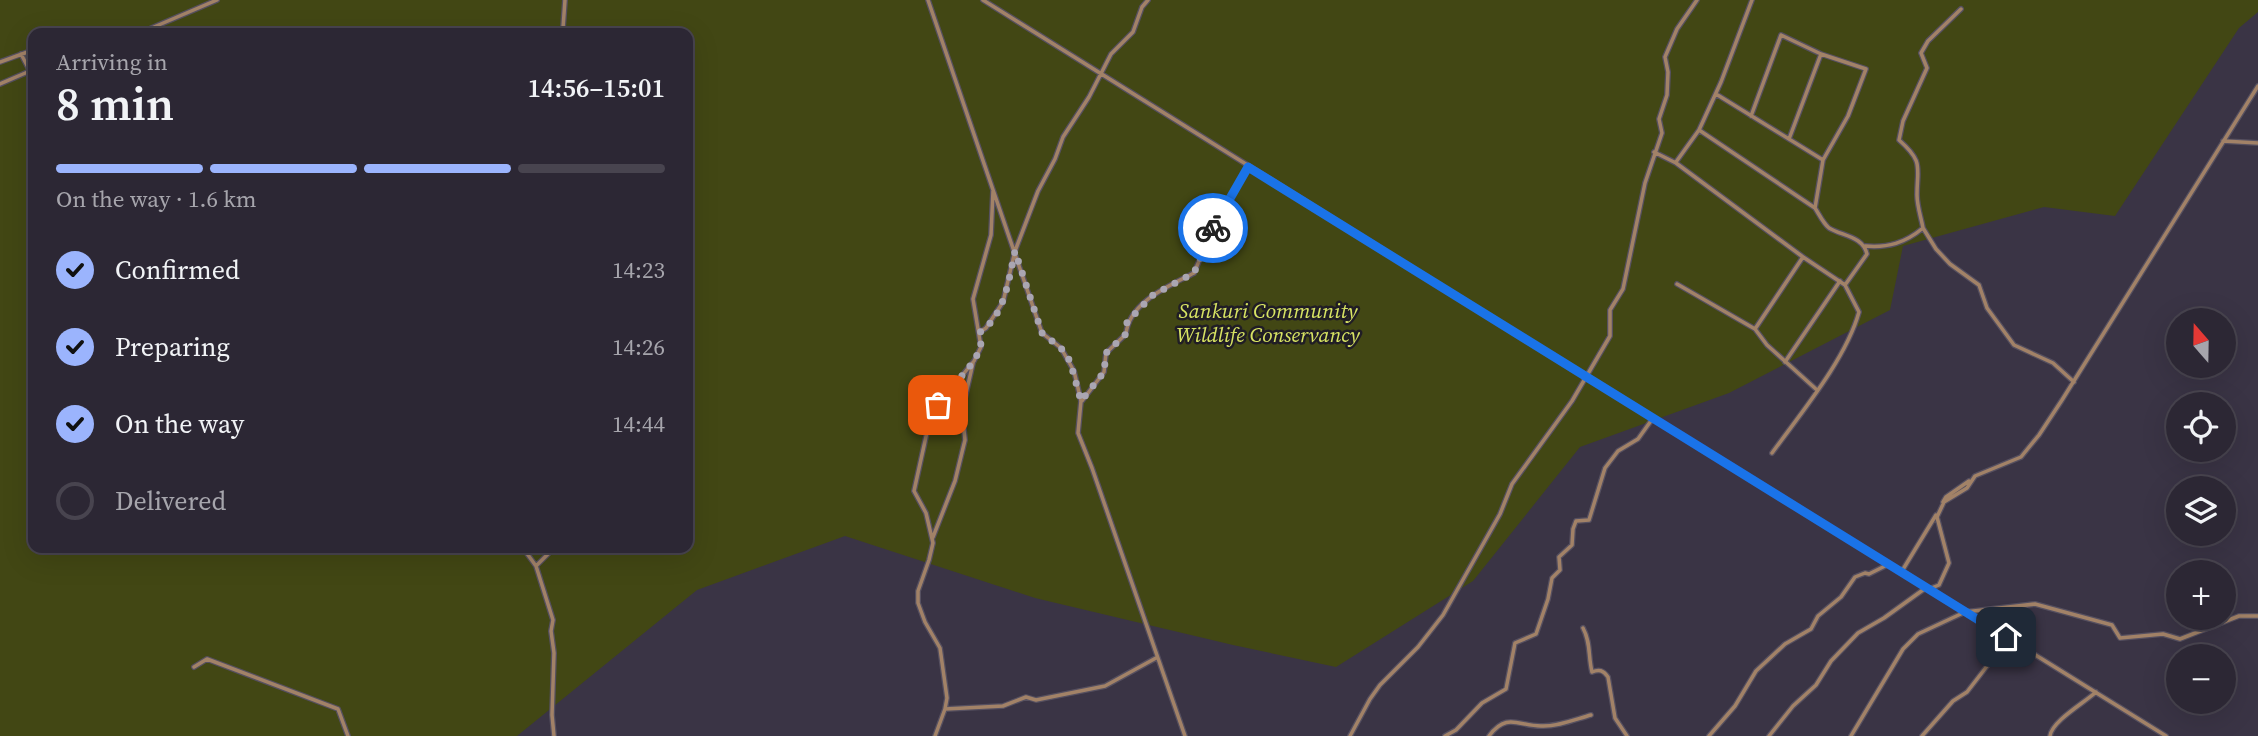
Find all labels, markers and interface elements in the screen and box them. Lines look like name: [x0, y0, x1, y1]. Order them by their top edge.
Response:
text: Arriving in: [56, 46, 168, 78]
text: 14:56–15:01: [528, 70, 665, 106]
text: 8 min: [56, 72, 174, 135]
text: On the way · 1.6 km: [56, 183, 257, 215]
courier: [1178, 193, 1248, 263]
icon: bike: [1194, 209, 1232, 247]
icon: check: [56, 251, 94, 289]
text: Confirmed: [115, 252, 240, 288]
text: 14:23: [612, 254, 665, 286]
park label: Sankuri Community Wildlife Conservancy: [1176, 296, 1361, 349]
north arrow: [2166, 308, 2236, 378]
map controls: [2166, 308, 2236, 714]
icon: check: [56, 328, 94, 366]
text: Preparing: [115, 329, 230, 365]
text: 14:26: [612, 331, 665, 363]
pin: [908, 375, 968, 435]
icon: bag: [919, 386, 957, 424]
button: locate: [2166, 392, 2236, 462]
icon: check: [56, 405, 94, 443]
text: On the way: [115, 406, 244, 442]
text: 14:44: [612, 408, 665, 440]
button: layers: [2166, 476, 2236, 546]
text: Delivered: [115, 483, 226, 519]
button: +: [2166, 560, 2236, 630]
pin: [1976, 607, 2036, 667]
icon: home: [1987, 618, 2025, 656]
button: −: [2166, 644, 2236, 714]

